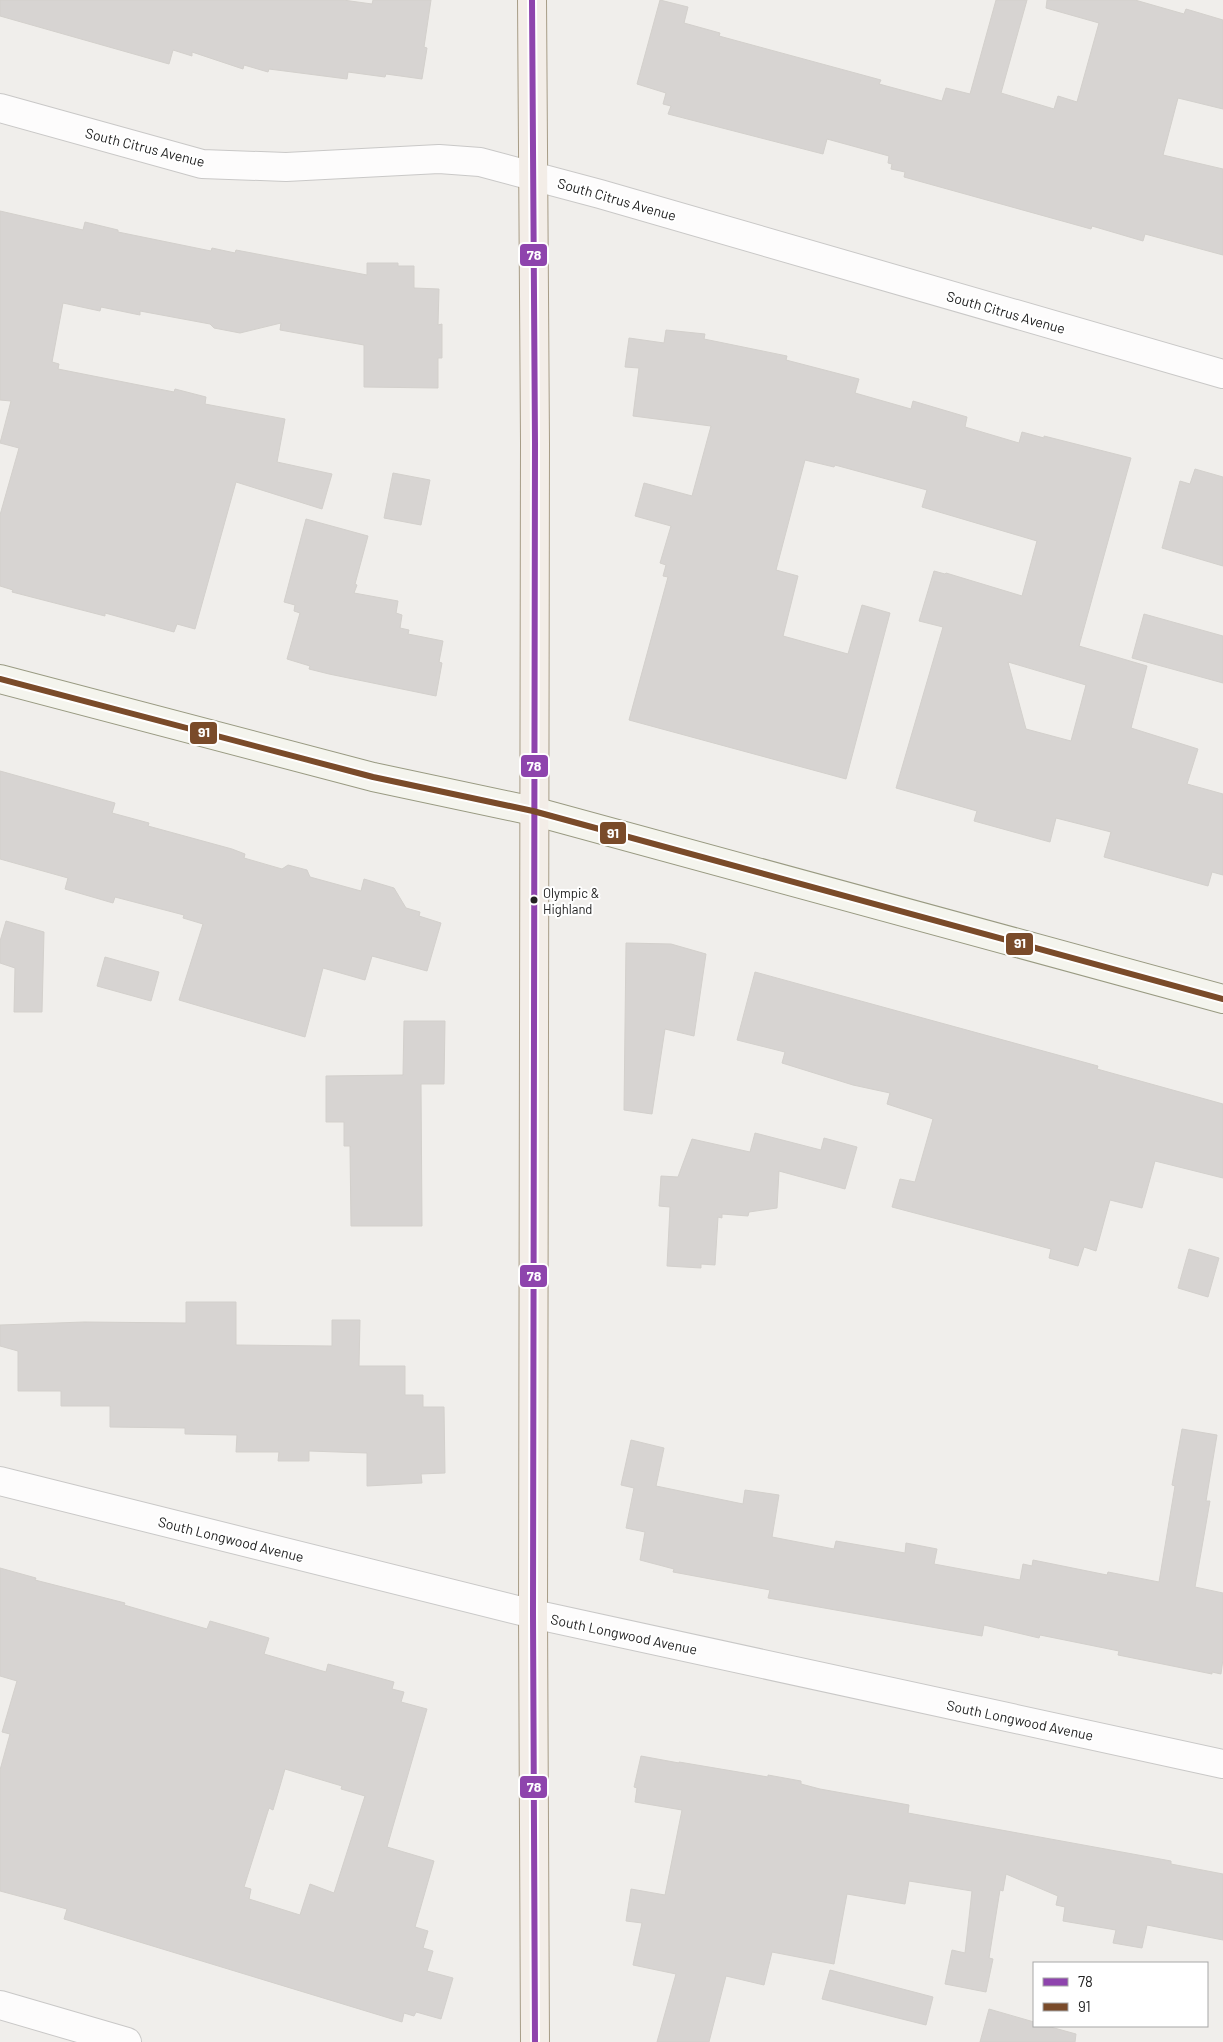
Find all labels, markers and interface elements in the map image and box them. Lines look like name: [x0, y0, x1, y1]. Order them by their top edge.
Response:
street label: South Citrus Avenue: [83, 124, 207, 170]
street label: South Citrus Avenue: [556, 174, 678, 224]
line badge: 78: [519, 243, 548, 267]
text: 78: [527, 246, 542, 263]
street label: South Citrus Avenue: [945, 287, 1067, 337]
line badge: 91: [189, 721, 218, 745]
text: 91: [198, 723, 210, 740]
line badge: 78: [520, 754, 549, 778]
text: 78: [527, 757, 542, 774]
line badge: 91: [599, 821, 627, 845]
text: 91: [607, 824, 619, 841]
place label: Olympic & Highland: [543, 885, 599, 917]
marker: Olympic & Highland: [529, 895, 539, 905]
line badge: 91: [1005, 932, 1034, 956]
text: 91: [1014, 934, 1026, 951]
line badge: 78: [519, 1264, 548, 1288]
text: 78: [527, 1267, 542, 1284]
street label: South Longwood Avenue: [156, 1513, 306, 1565]
street label: South Longwood Avenue: [549, 1610, 699, 1658]
street label: South Longwood Avenue: [945, 1696, 1095, 1744]
line badge: 78: [519, 1775, 548, 1799]
text: 78: [527, 1778, 542, 1795]
legend: [1033, 1962, 1208, 2027]
text: 78: [1078, 1972, 1093, 1990]
text: 91: [1078, 1997, 1091, 2015]

